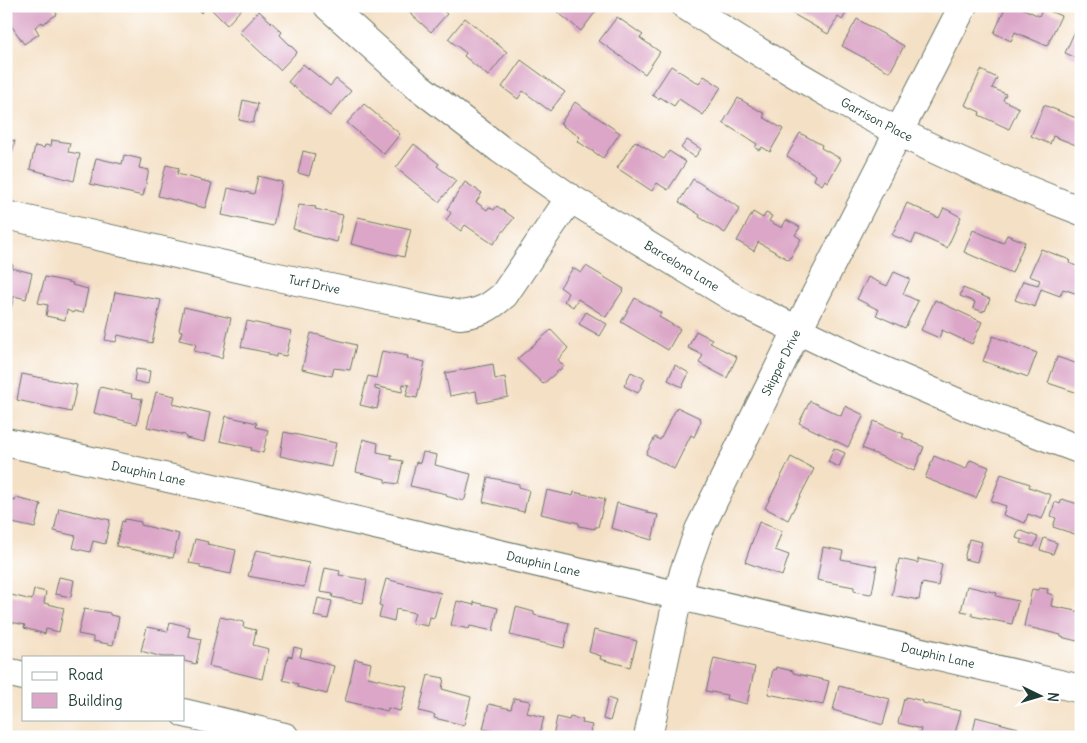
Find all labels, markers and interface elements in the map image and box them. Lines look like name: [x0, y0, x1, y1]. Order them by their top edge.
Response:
street label: Garrison Place: [838, 94, 915, 145]
street label: Barcelona Lane: [642, 237, 722, 294]
street label: Turf Drive: [287, 271, 342, 297]
street label: Skipper Drive: [758, 327, 804, 398]
street label: Dauphin Lane: [110, 458, 187, 489]
street label: Dauphin Lane: [505, 548, 582, 579]
street label: Dauphin Lane: [900, 639, 976, 671]
legend: [22, 656, 185, 720]
text: Road: [68, 665, 103, 684]
north arrow: [1014, 670, 1064, 720]
text: Building: [68, 691, 123, 710]
text: N: [1044, 692, 1062, 703]

